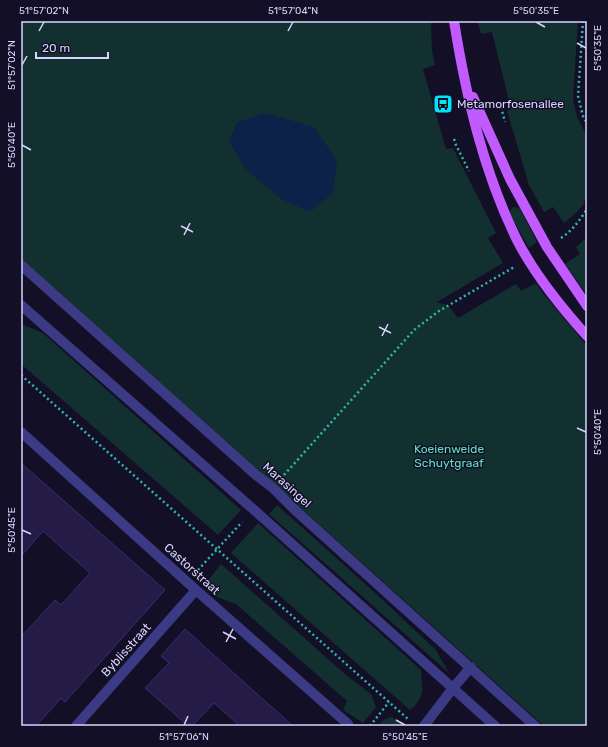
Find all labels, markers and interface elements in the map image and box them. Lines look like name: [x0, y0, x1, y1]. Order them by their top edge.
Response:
text: 51°57'02"N: [19, 5, 69, 17]
text: 51°57'04"N: [268, 5, 318, 17]
text: 5°50'35"E: [513, 5, 559, 17]
text: 5°50'35"E: [592, 25, 604, 71]
scale bar: [36, 34, 108, 60]
text: 51°57'02"N: [6, 40, 18, 90]
text: 20 m: [42, 41, 70, 55]
bus stop icon: Metamorfosenallee: [432, 93, 454, 115]
place label: Metamorfosenallee: [457, 97, 564, 111]
text: 5°50'40"E: [6, 122, 18, 168]
text: 5°50'40"E: [592, 409, 604, 455]
park label: Koeienweide Schuytgraaf: [414, 442, 484, 470]
street label: Marasingel: [260, 460, 314, 510]
text: 5°50'45"E: [6, 507, 18, 553]
street label: Castorstraat: [161, 540, 223, 598]
street label: Byblisstraat: [98, 620, 154, 680]
text: 51°57'06"N: [159, 731, 209, 743]
text: 5°50'45"E: [382, 731, 428, 743]

